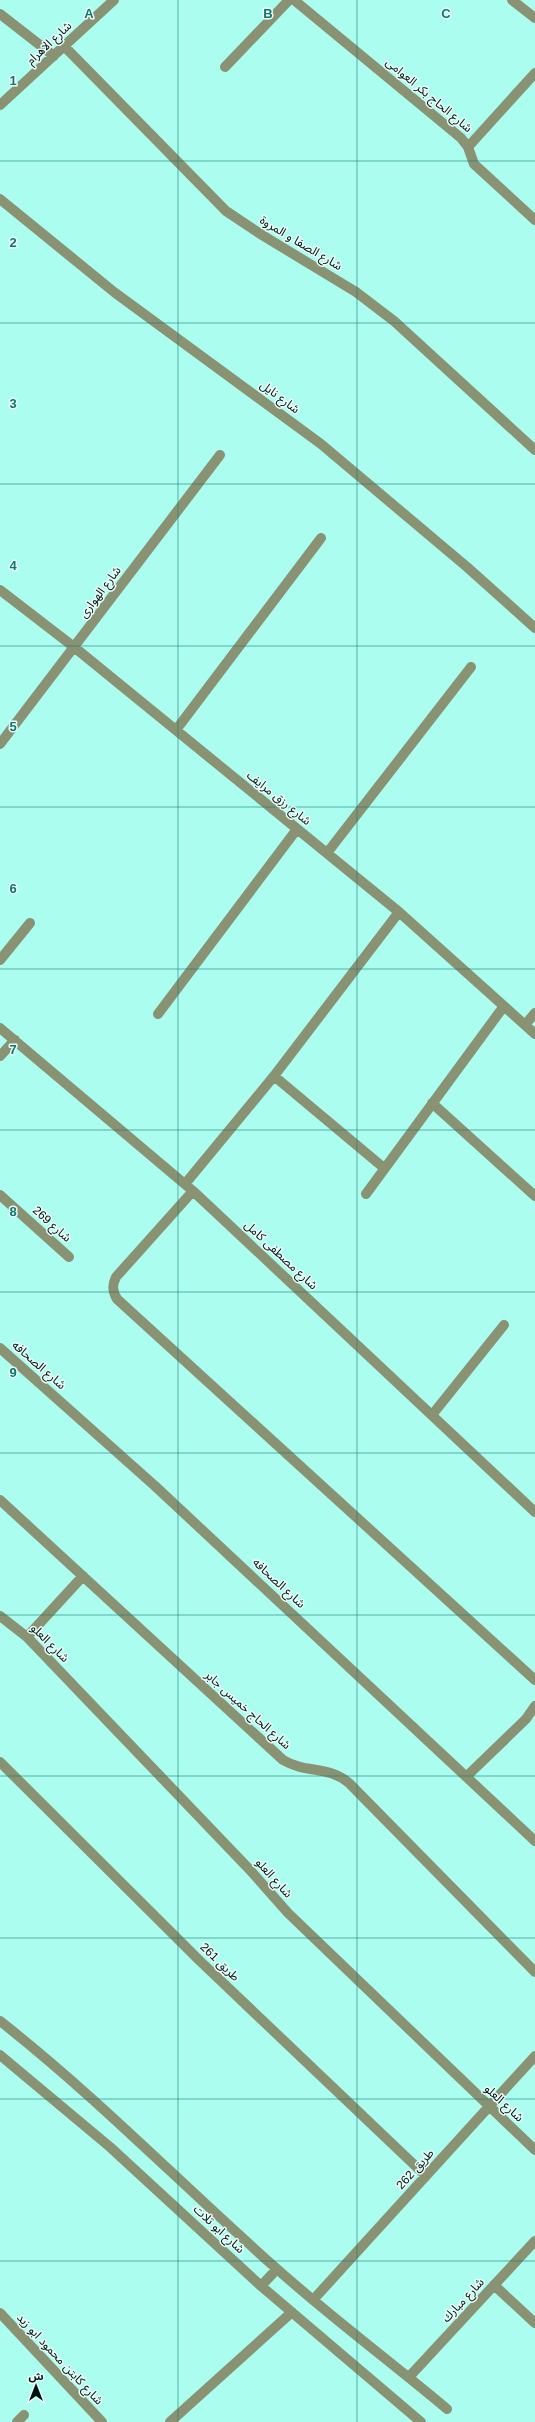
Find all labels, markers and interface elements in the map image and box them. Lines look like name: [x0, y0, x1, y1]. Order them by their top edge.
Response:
text: A: [84, 6, 94, 21]
text: B: [263, 6, 273, 21]
text: C: [441, 6, 451, 21]
street label: شارع الاهرام: [24, 19, 76, 69]
street label: شارع الحاج بكر العوامى: [382, 55, 475, 137]
text: 1: [9, 73, 17, 88]
street label: شارع الصفا و المروة: [256, 213, 345, 275]
text: 2: [9, 235, 17, 250]
street label: شارع نايل: [256, 378, 303, 418]
text: 3: [9, 396, 17, 411]
text: 4: [9, 558, 17, 573]
street label: شارع الهوارى: [76, 563, 125, 622]
text: 5: [9, 719, 17, 734]
street label: شارع رزق مرايف: [243, 768, 314, 830]
text: 6: [9, 881, 17, 896]
text: 7: [9, 1042, 17, 1057]
street label: شارع 269: [29, 1203, 74, 1246]
text: 8: [9, 1204, 17, 1219]
street label: شارع مصطفى كامل: [240, 1218, 320, 1294]
street label: شارع الصحافه: [8, 1338, 69, 1394]
text: 9: [9, 1365, 17, 1380]
street label: شارع الصحافه: [249, 1555, 308, 1612]
street label: شارع العلو: [27, 1621, 72, 1666]
street label: شارع الحاج خميس جابر: [200, 1667, 294, 1754]
street label: شارع العلو: [251, 1855, 295, 1902]
street label: طريق 261: [197, 1940, 243, 1985]
street label: شارع العلو: [480, 2081, 526, 2126]
street label: طريق 262: [393, 2146, 437, 2193]
street label: شارع ابو تلات: [189, 2202, 247, 2258]
street label: شارع مبارك: [439, 2275, 488, 2326]
street label: شارع كابتن محمود ابو زيد: [14, 2310, 106, 2408]
north arrow: [16, 2366, 56, 2406]

